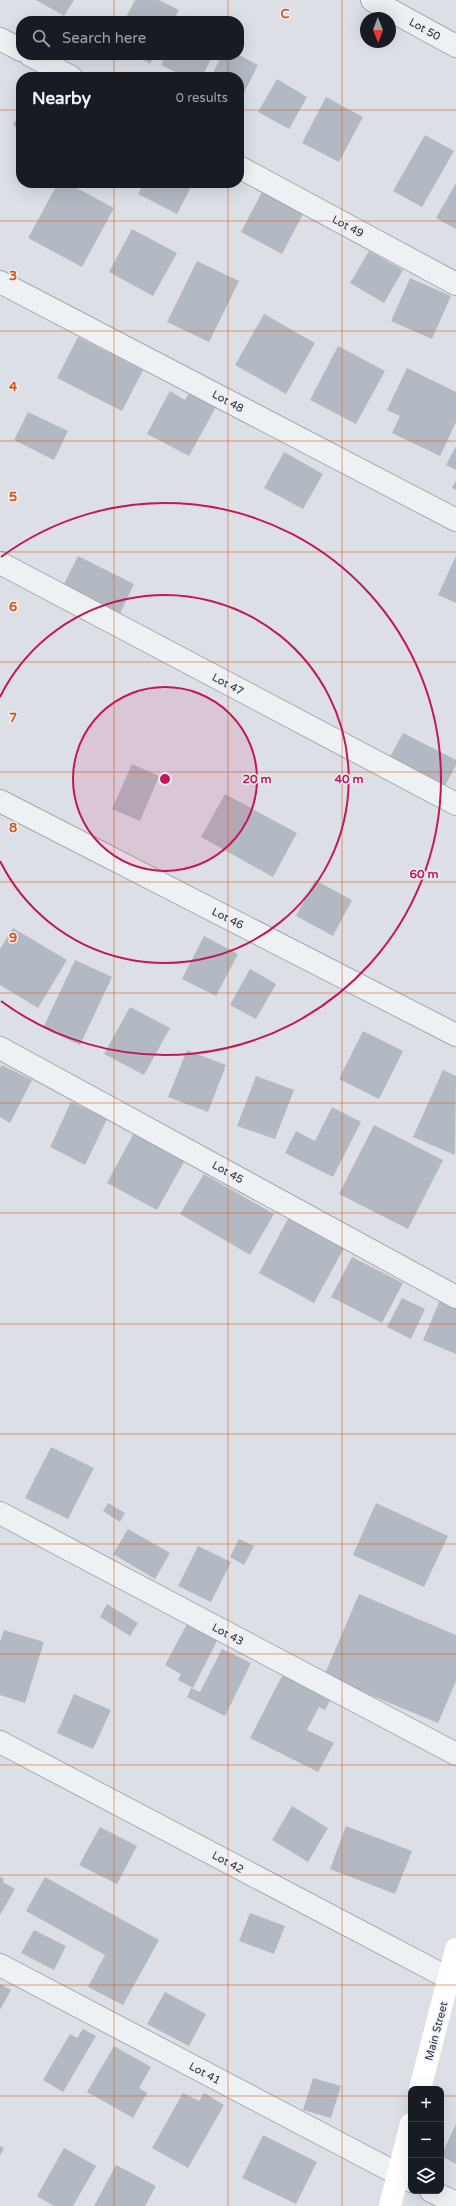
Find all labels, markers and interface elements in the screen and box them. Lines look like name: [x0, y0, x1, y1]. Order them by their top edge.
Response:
text: C: [280, 6, 290, 22]
north arrow: [360, 12, 396, 48]
search box: [16, 16, 244, 60]
street label: Lot 50: [407, 16, 443, 43]
icon: search: [30, 27, 52, 49]
text: Search here: [62, 29, 146, 47]
text: Nearby: [32, 88, 91, 109]
text: 0 results: [176, 90, 228, 106]
street label: Lot 49: [330, 213, 366, 240]
text: 3: [9, 268, 17, 284]
text: 4: [9, 379, 18, 395]
street label: Lot 48: [210, 388, 246, 415]
text: 5: [9, 489, 17, 505]
text: 6: [9, 599, 17, 615]
street label: Lot 47: [210, 671, 246, 698]
text: 7: [9, 710, 17, 726]
centre of rings: [158, 772, 172, 786]
text: 20 m: [242, 772, 272, 786]
text: 40 m: [334, 772, 364, 786]
text: 8: [9, 820, 17, 836]
text: 60 m: [409, 867, 439, 881]
street label: Lot 46: [210, 905, 246, 932]
text: 9: [9, 930, 17, 946]
street label: Lot 45: [210, 1159, 246, 1186]
street label: Lot 43: [210, 1621, 246, 1648]
street label: Lot 42: [210, 1849, 246, 1876]
street label: Main Street: [422, 2000, 451, 2062]
street label: Lot 41: [187, 2060, 223, 2087]
map controls: [408, 2086, 444, 2194]
button: +: [408, 2086, 444, 2122]
button: −: [408, 2122, 444, 2158]
button: layers: [408, 2158, 444, 2194]

